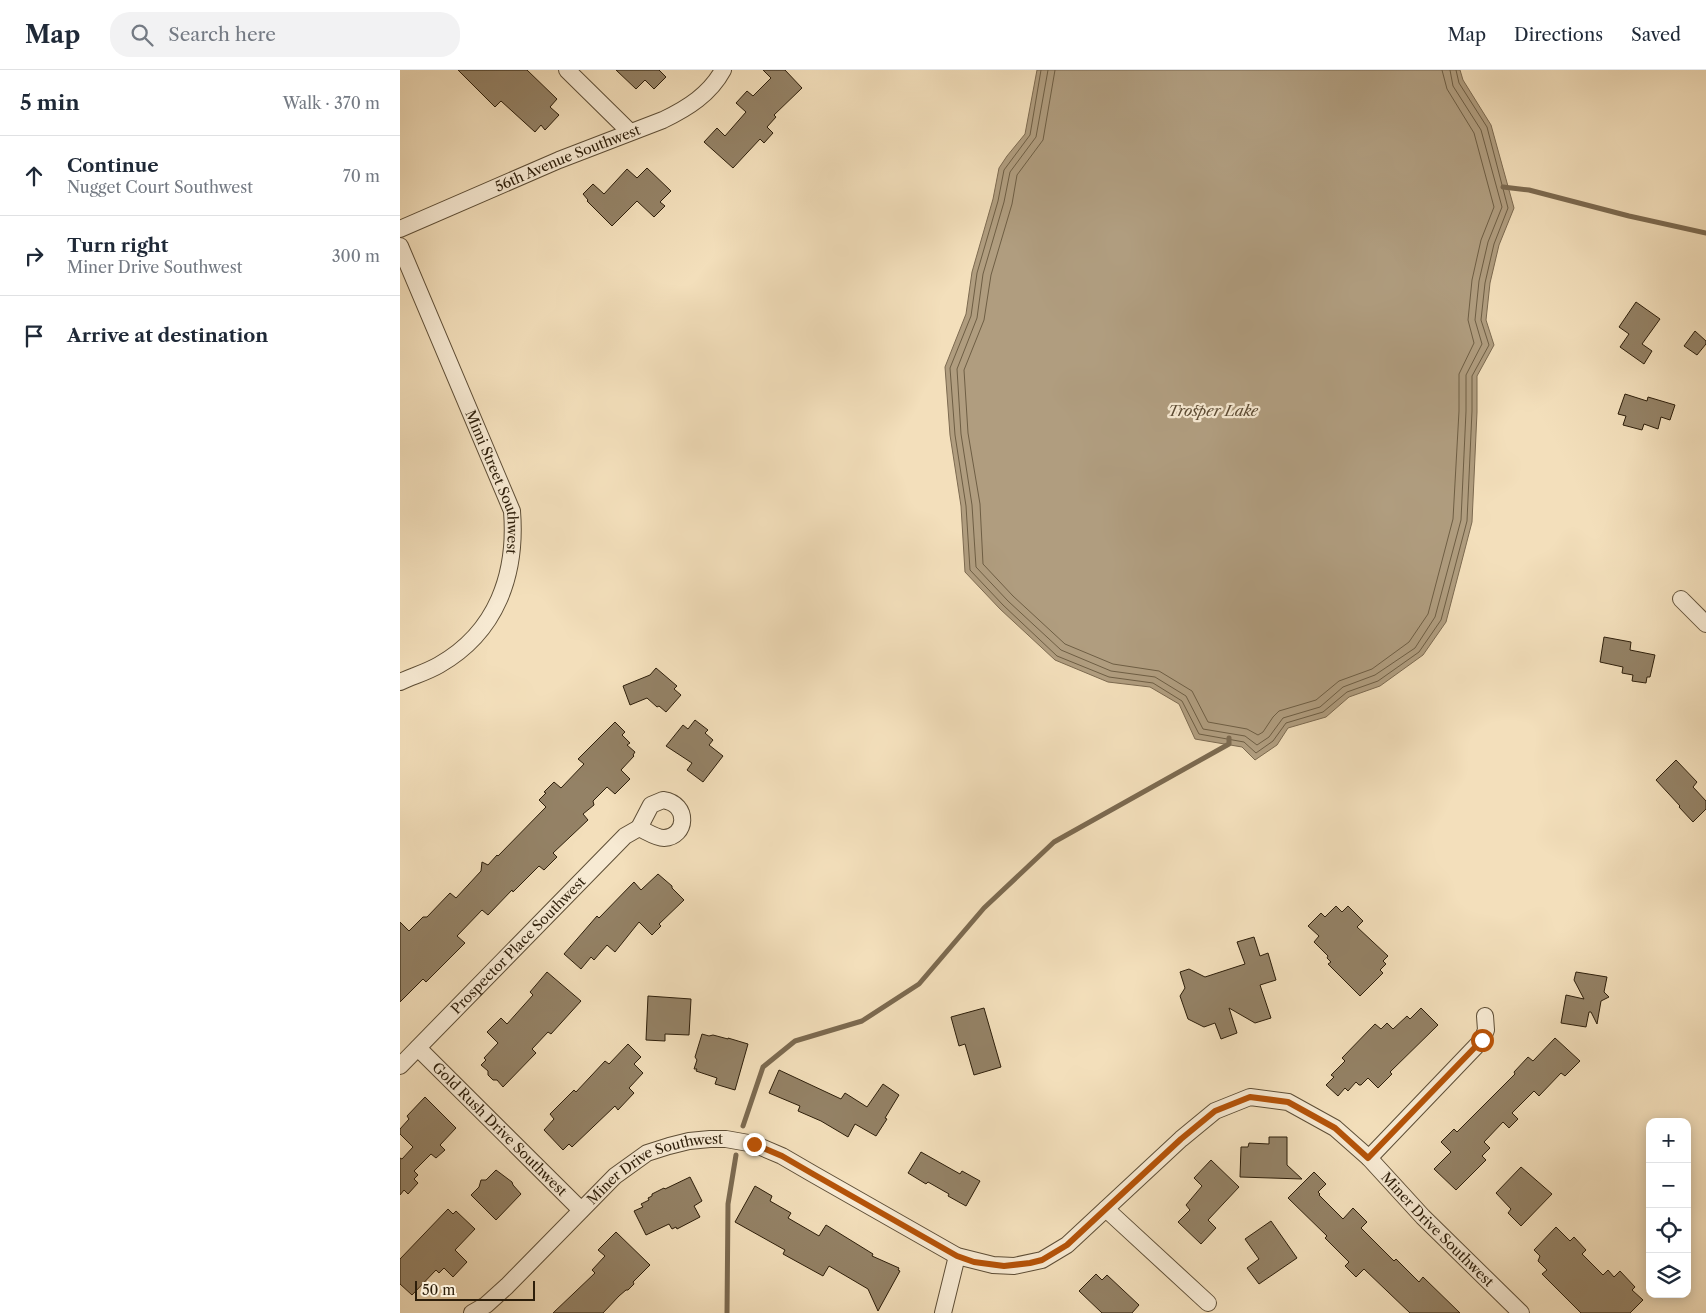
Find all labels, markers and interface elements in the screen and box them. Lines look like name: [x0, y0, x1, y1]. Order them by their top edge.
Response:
search box: [110, 12, 460, 57]
text: Map: [25, 20, 80, 49]
icon: search: [128, 21, 156, 49]
text: Search here: [168, 23, 276, 46]
text: Map: [1447, 24, 1486, 46]
text: Directions: [1514, 24, 1603, 46]
text: Saved: [1631, 24, 1681, 46]
text: 5 min: [20, 90, 80, 115]
text: Walk · 370 m: [283, 93, 380, 113]
street label: 56th Avenue Southwest: [492, 121, 643, 196]
text: Continue: [67, 154, 159, 177]
icon: ahead: [20, 162, 48, 190]
text: 70 m: [343, 166, 380, 186]
text: Nugget Court Southwest: [67, 177, 253, 197]
text: Turn right: [67, 234, 168, 257]
icon: right: [20, 242, 48, 270]
text: 300 m: [332, 246, 380, 266]
text: Miner Drive Southwest: [67, 257, 242, 277]
icon: arrive: [20, 322, 48, 350]
text: Arrive at destination: [67, 324, 268, 347]
water label: Trosper Lake: [1168, 401, 1259, 420]
street label: Mimi Street Southwest: [461, 407, 522, 555]
street label: Prospector Place Southwest: [447, 873, 589, 1018]
route start: [1471, 1029, 1494, 1052]
street label: Gold Rush Drive Southwest: [428, 1058, 571, 1200]
map controls: [1646, 1118, 1691, 1298]
button: +: [1646, 1118, 1691, 1163]
street label: Miner Drive Southwest: [583, 1130, 723, 1208]
route end: [743, 1133, 766, 1156]
button: −: [1646, 1163, 1691, 1208]
street label: Miner Drive Southwest: [1377, 1168, 1498, 1291]
button: locate: [1646, 1208, 1691, 1253]
button: layers: [1646, 1253, 1691, 1298]
scale bar: [415, 1278, 535, 1301]
text: 50 m: [422, 1281, 455, 1299]

